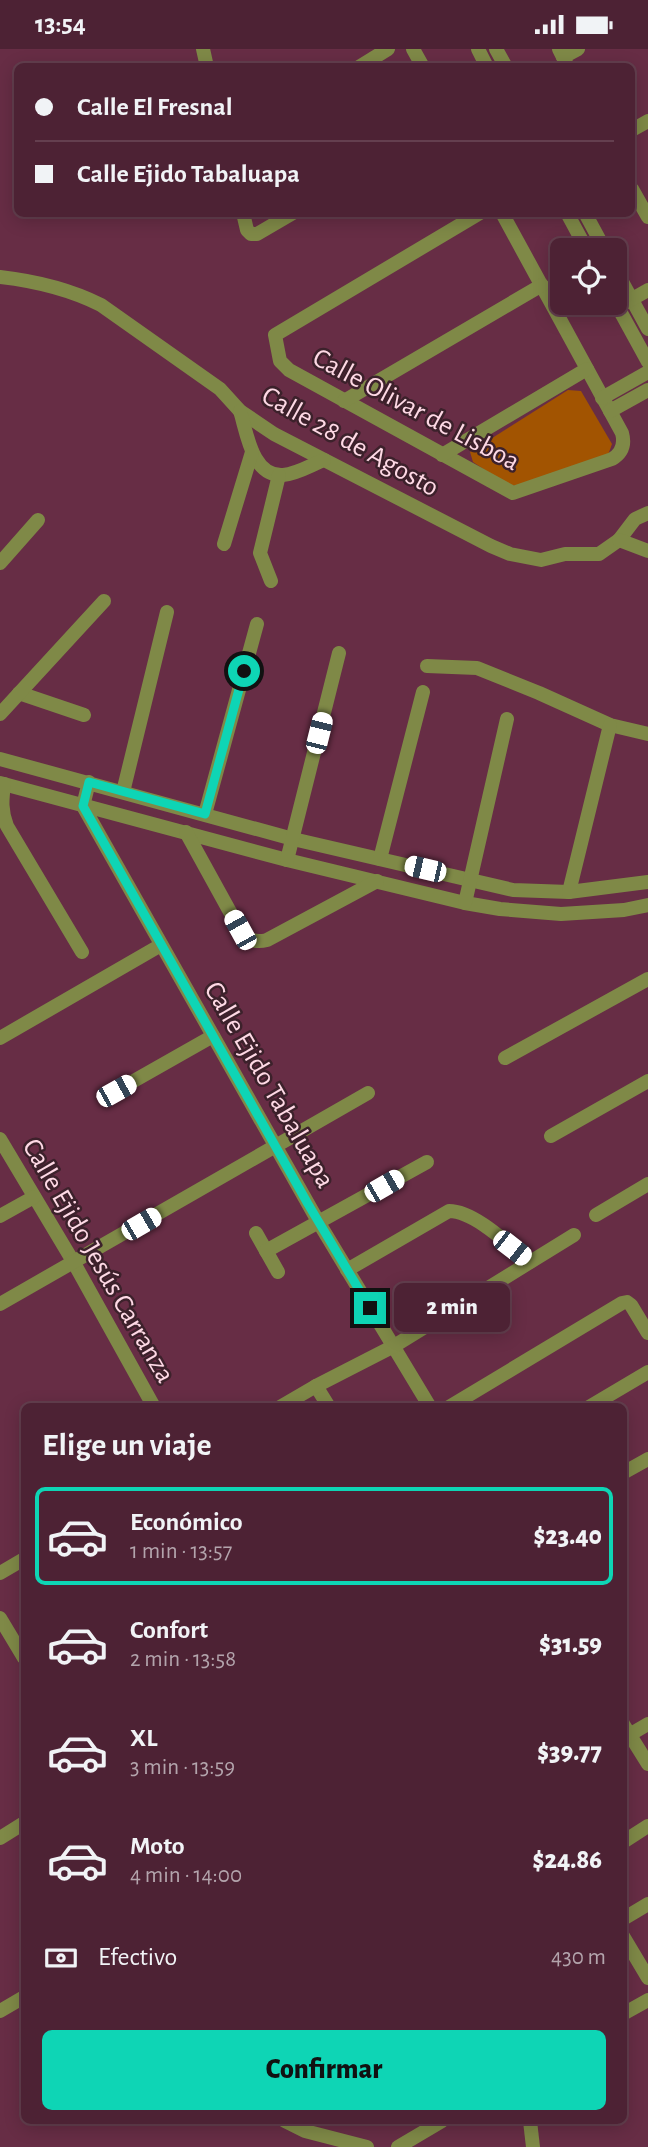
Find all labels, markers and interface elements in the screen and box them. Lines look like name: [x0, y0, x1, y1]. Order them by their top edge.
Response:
text: 13:54: [35, 11, 86, 37]
text: Calle El Fresnal: [77, 94, 233, 120]
text: Calle Ejido Tabaluapa: [77, 161, 300, 187]
map controls: [550, 238, 627, 315]
button: locate: [550, 238, 627, 315]
street label: Calle Olivar de Lisboa: [308, 344, 524, 476]
street label: Calle 28 de Agosto: [257, 382, 443, 502]
route start: [228, 655, 260, 687]
car: [304, 710, 335, 756]
car: [403, 854, 448, 884]
car: [221, 907, 260, 953]
street label: Calle Ejido Tabaluapa: [199, 977, 339, 1193]
car: [93, 1072, 140, 1110]
street label: Calle Ejido Jesús Carranza: [17, 1134, 179, 1388]
car: [361, 1166, 408, 1206]
car: [118, 1204, 165, 1244]
car: [489, 1227, 536, 1269]
callout: 2 min: [394, 1283, 510, 1333]
route end: [354, 1292, 386, 1324]
text: 2 min: [426, 1296, 478, 1319]
text: Elige un viaje: [42, 1429, 212, 1461]
icon: car: [46, 1505, 109, 1568]
text: Económico: [130, 1509, 243, 1535]
text: $23.40: [533, 1523, 602, 1549]
text: 1 min · 13:57: [130, 1540, 232, 1563]
icon: car: [46, 1613, 109, 1676]
text: Confort: [130, 1617, 208, 1643]
text: $31.59: [539, 1631, 602, 1657]
text: 2 min · 13:58: [130, 1648, 236, 1671]
icon: car: [46, 1721, 109, 1784]
text: XL: [130, 1725, 157, 1751]
text: $39.77: [537, 1739, 602, 1765]
text: 3 min · 13:59: [130, 1756, 235, 1779]
icon: car: [46, 1829, 109, 1892]
text: Moto: [130, 1833, 185, 1859]
text: $24.86: [533, 1847, 602, 1873]
text: 4 min · 14:00: [130, 1864, 242, 1887]
icon: cash: [42, 1939, 80, 1977]
text: Efectivo: [98, 1944, 177, 1970]
text: 430 m: [551, 1946, 606, 1969]
button: Confirmar: [42, 2030, 606, 2110]

